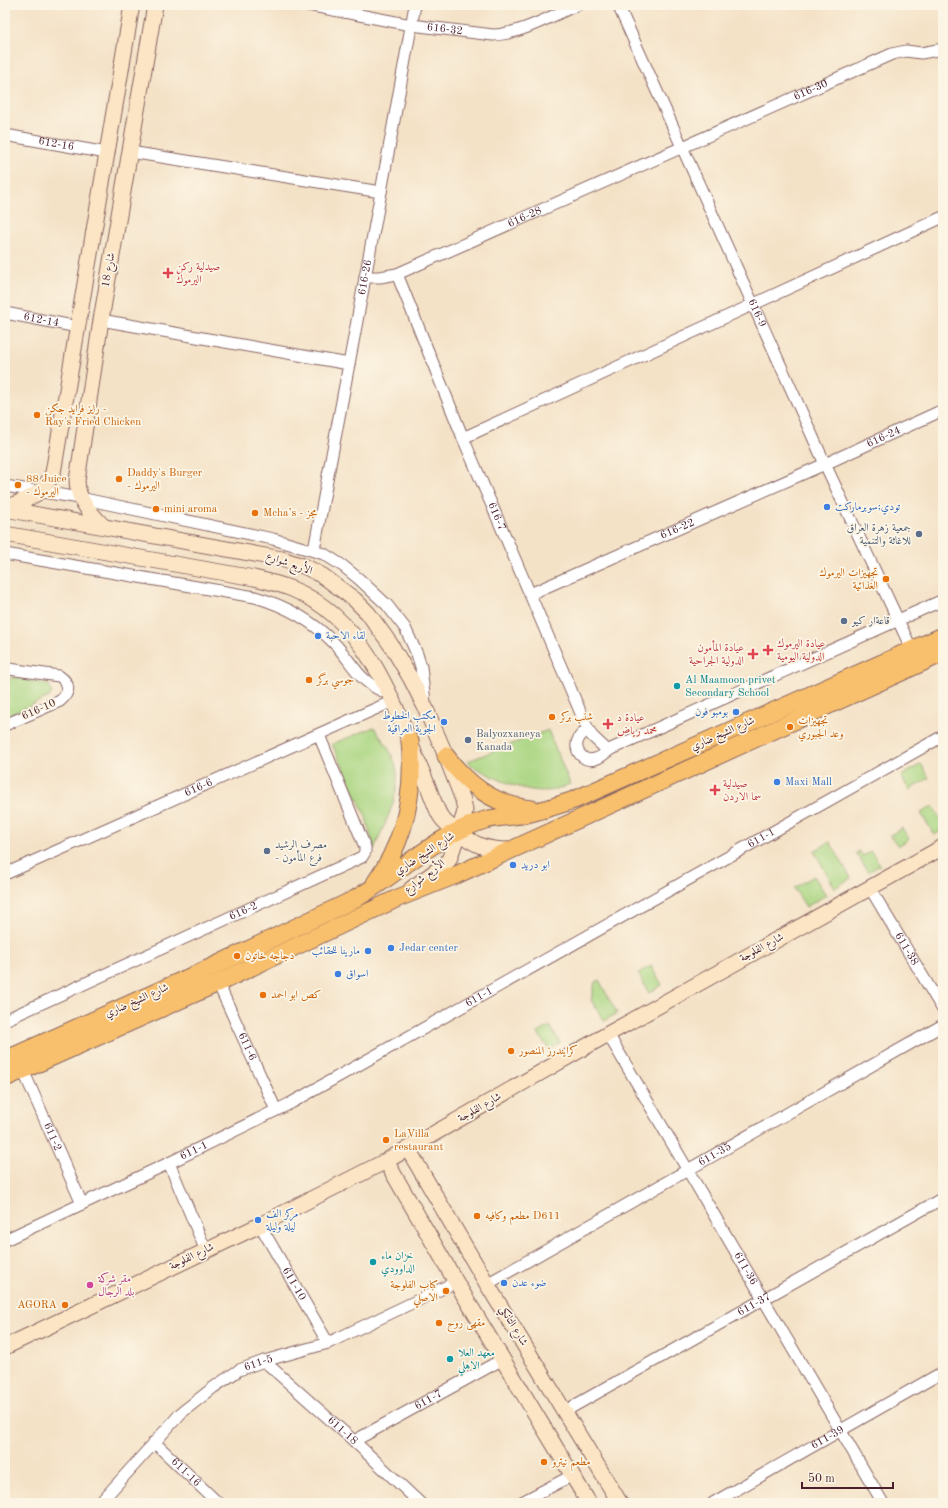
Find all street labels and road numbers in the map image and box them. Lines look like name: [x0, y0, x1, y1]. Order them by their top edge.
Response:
street label: 616-32: [426, 21, 463, 37]
street label: 616-30: [792, 78, 829, 102]
street label: 612-16: [38, 135, 75, 153]
street label: 616-28: [506, 205, 543, 230]
street label: شارع 18: [101, 252, 120, 289]
street label: 616-26: [356, 259, 374, 296]
street label: 616-9: [746, 297, 768, 329]
street label: 612-14: [23, 311, 60, 329]
street label: 616-24: [865, 425, 902, 450]
street label: 616-7: [486, 501, 507, 532]
street label: 616-22: [659, 517, 696, 541]
street label: الأربع شوارع: [263, 547, 315, 580]
street label: 616-10: [20, 698, 58, 722]
street label: شارع الشيخ ضاري: [689, 715, 758, 757]
street label: 616-6: [183, 777, 214, 799]
street label: 611-1: [746, 826, 777, 850]
street label: شارع الشيخ ضاري: [393, 831, 459, 881]
street label: الأربع شوارع: [400, 855, 449, 899]
street label: 616-2: [228, 900, 259, 922]
street label: 611-38: [892, 931, 920, 967]
street label: شارع الفلوجة: [738, 932, 787, 967]
street label: شارع الشيخ ضاري: [103, 982, 172, 1024]
street label: 611-1: [464, 985, 495, 1009]
street label: 611-6: [236, 1031, 258, 1062]
street label: شارع الفلوجة: [457, 1091, 505, 1127]
street label: 611-2: [41, 1121, 63, 1153]
street label: 611-1: [178, 1139, 210, 1162]
street label: 611-35: [696, 1141, 733, 1168]
street label: شارع الفلوجة: [168, 1242, 217, 1275]
street label: 611-36: [732, 1250, 759, 1287]
street label: 611-10: [280, 1266, 308, 1302]
street label: 611-37: [736, 1291, 772, 1318]
street label: شارع التانكي: [493, 1304, 530, 1350]
street label: 611-5: [243, 1353, 274, 1373]
street label: 611-7: [413, 1388, 444, 1412]
street label: 611-18: [325, 1415, 360, 1447]
street label: 611-39: [809, 1424, 846, 1451]
street label: 611-16: [169, 1456, 203, 1489]

